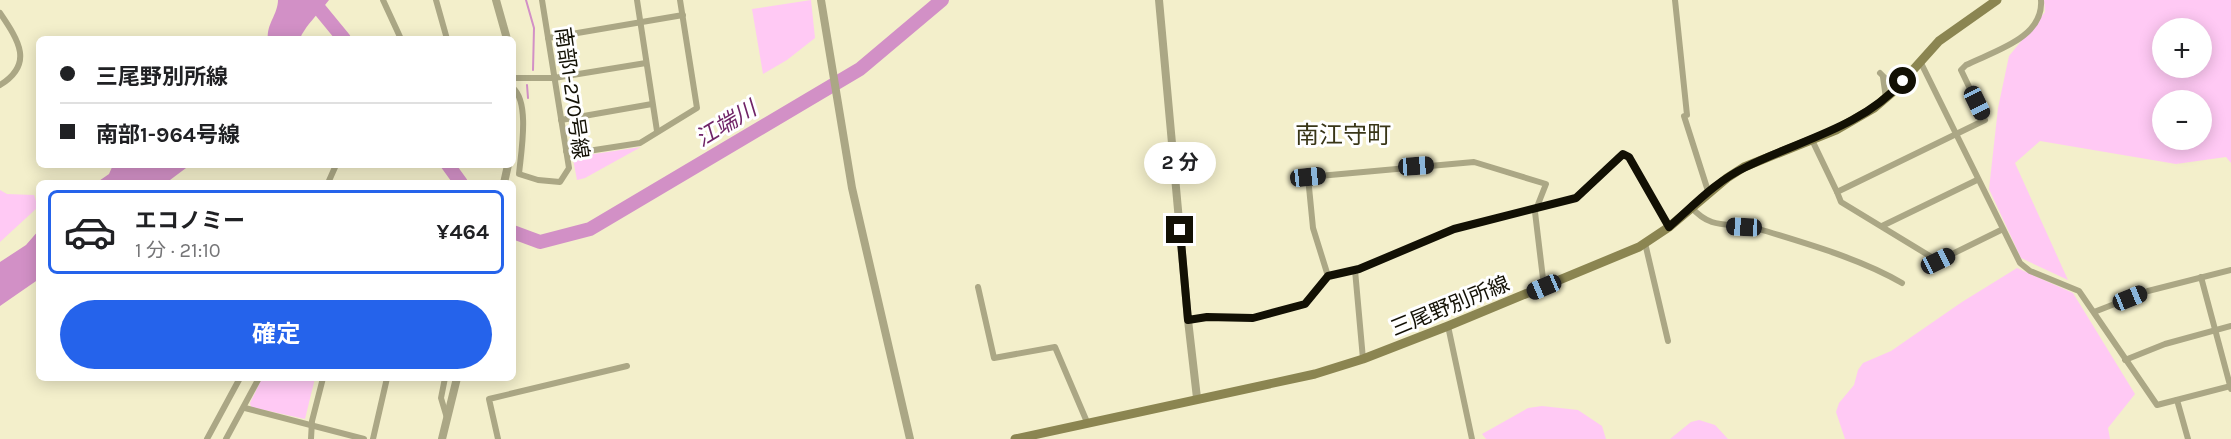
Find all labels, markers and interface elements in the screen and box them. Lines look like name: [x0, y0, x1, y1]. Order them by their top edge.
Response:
map controls: [2152, 18, 2212, 150]
button: +: [2152, 18, 2212, 78]
street label: 南部1-270号線: [551, 26, 593, 160]
text: 三尾野別所線: [96, 64, 228, 90]
route start: [1889, 67, 1916, 94]
car: [1961, 83, 1993, 123]
button: −: [2152, 90, 2212, 150]
water label: 江端川: [691, 95, 763, 152]
district label: 南江守町: [1295, 121, 1391, 149]
text: 南部1-964号線: [96, 122, 240, 148]
callout: 2 分: [1144, 143, 1216, 185]
text: 2 分: [1161, 151, 1199, 174]
car: [1397, 156, 1435, 176]
car: [1289, 166, 1327, 188]
icon: car: [63, 205, 117, 259]
text: エコノミー: [135, 208, 245, 234]
route end: [1166, 216, 1193, 243]
car: [1726, 217, 1762, 237]
text: ¥464: [437, 219, 489, 245]
text: 1 分 · 21:10: [135, 239, 221, 262]
car: [1918, 245, 1958, 277]
street label: 三尾野別所線: [1387, 271, 1513, 341]
car: [1524, 272, 1564, 302]
car: [2110, 283, 2150, 313]
button: 確定: [60, 300, 492, 369]

